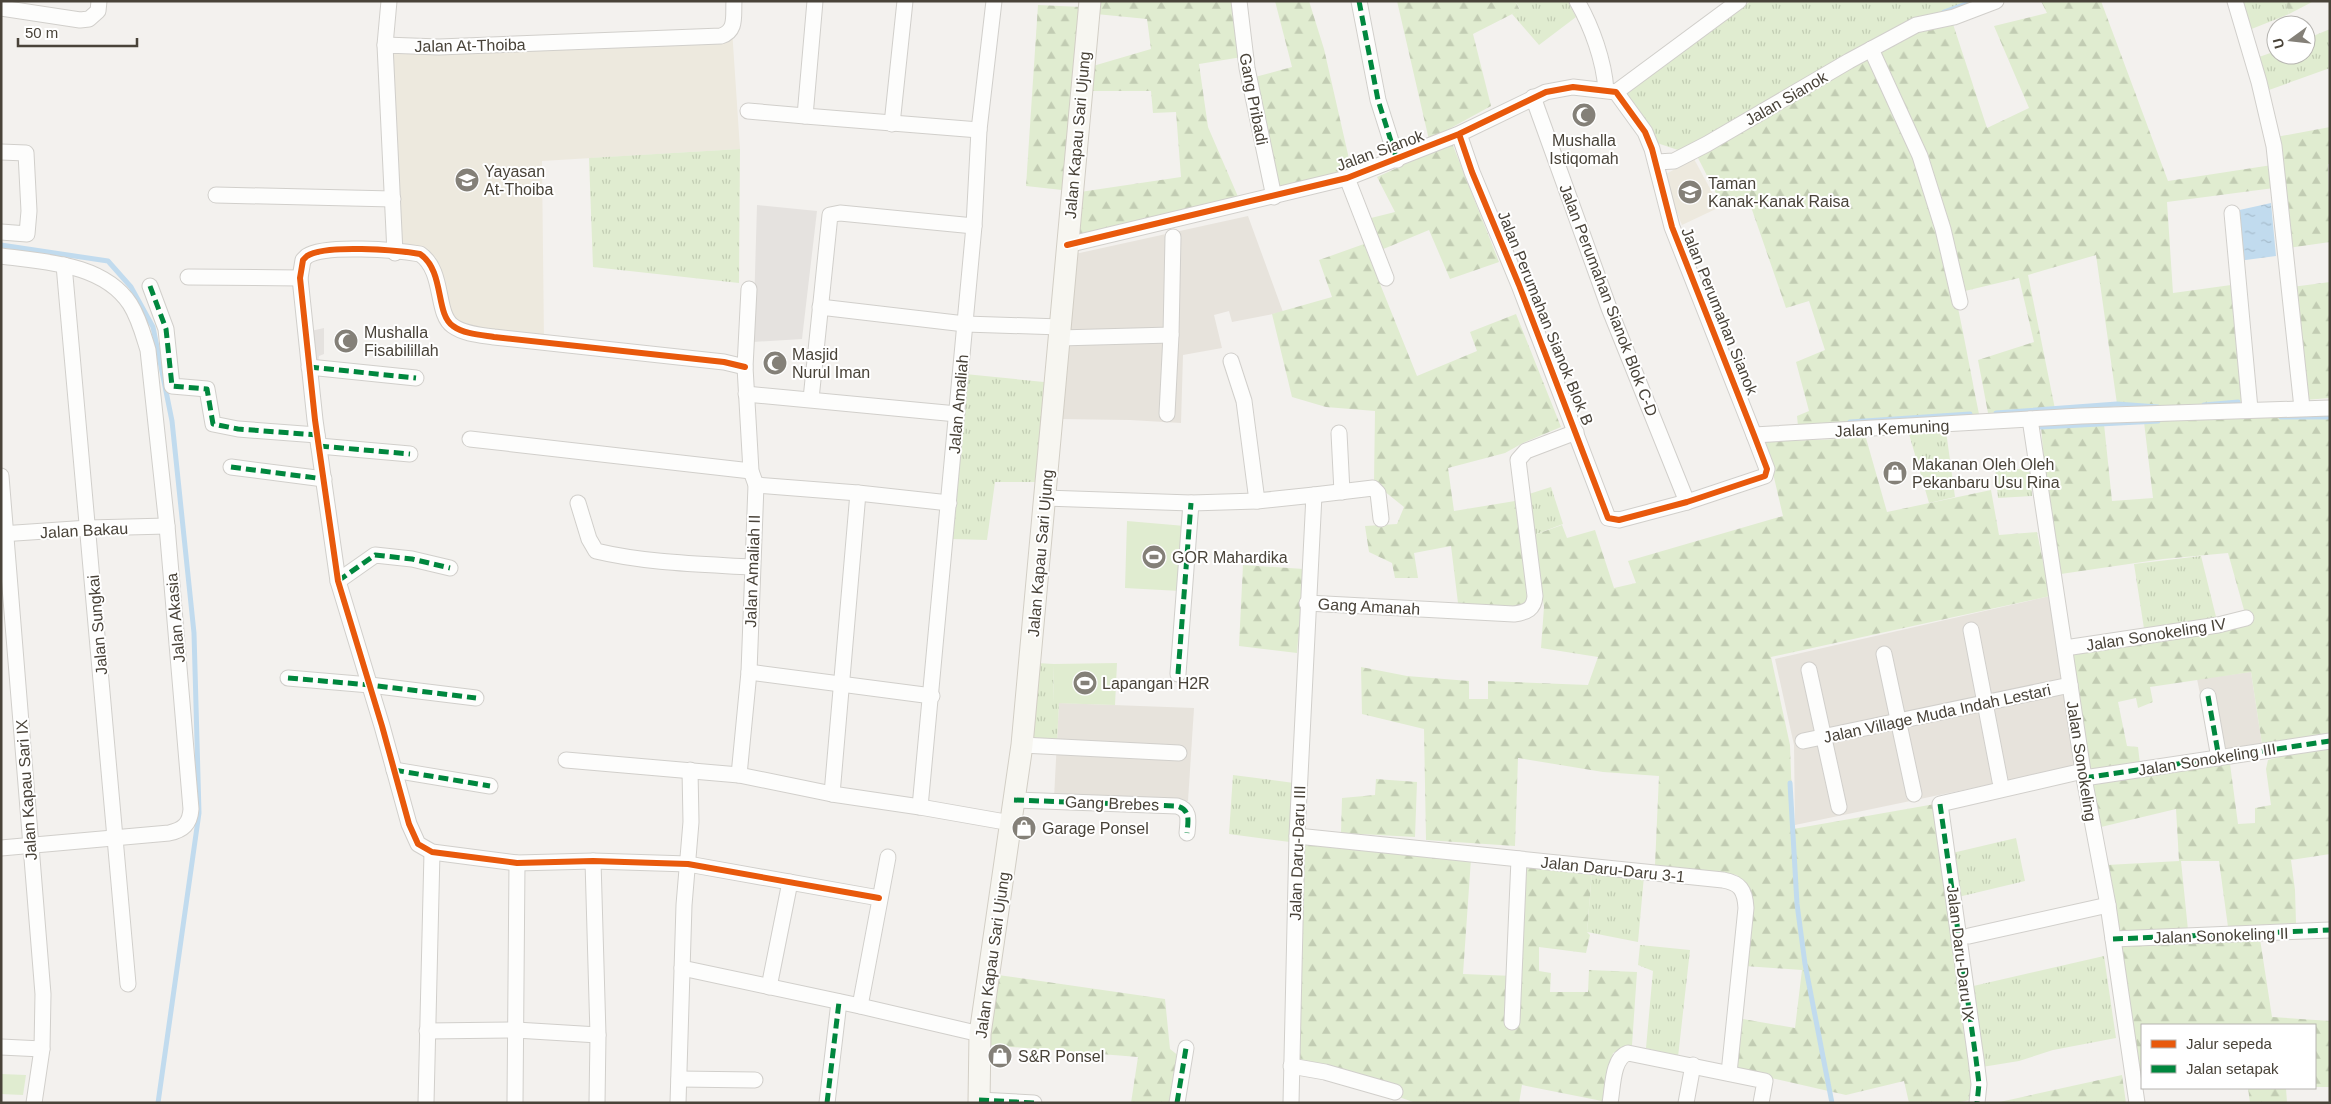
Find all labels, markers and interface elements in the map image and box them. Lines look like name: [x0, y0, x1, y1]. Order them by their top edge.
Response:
scale bar: [18, 15, 136, 47]
north arrow: [2266, 15, 2316, 65]
text: 50 m: [25, 24, 58, 41]
street label: Jalan At-Thoiba: [414, 36, 526, 55]
text: U: [2269, 36, 2287, 50]
street label: Jalan Kapau Sari Ujung: [1062, 51, 1093, 220]
street label: Gang Pribadi: [1236, 52, 1271, 147]
street label: Jalan Sianok: [1742, 68, 1831, 129]
mosque icon: Mushalla Istiqomah: [1571, 102, 1597, 128]
street label: Jalan Sianok: [1334, 126, 1427, 174]
place label: Mushalla Istiqomah: [1549, 132, 1619, 167]
place label: Yayasan At-Thoiba: [484, 163, 553, 198]
school or university icon: Yayasan At-Thoiba: [454, 167, 480, 193]
place label: Taman Kanak-Kanak Raisa: [1708, 175, 1850, 210]
school or university icon: Taman Kanak-Kanak Raisa: [1677, 179, 1703, 205]
street label: Jalan Perumahan Sianok Blok C-D: [1556, 182, 1661, 419]
street label: Jalan Perumahan Sianok Blok B: [1495, 209, 1596, 428]
street label: Jalan Perumahan Sianok: [1678, 225, 1761, 398]
place label: Mushalla Fisabilillah: [364, 324, 439, 359]
mosque icon: Mushalla Fisabilillah: [333, 328, 359, 354]
place label: Masjid Nurul Iman: [792, 346, 870, 381]
mosque icon: Masjid Nurul Iman: [762, 350, 788, 376]
street label: Jalan Amaliah: [946, 354, 971, 454]
street label: Jalan Kemuning: [1834, 417, 1950, 440]
place label: Makanan Oleh Oleh Pekanbaru Usu Rina: [1912, 456, 2060, 491]
shop icon: Makanan Oleh Oleh Pekanbaru Usu Rina: [1882, 460, 1908, 486]
street label: Jalan Kapau Sari Ujung: [1025, 469, 1056, 638]
street label: Jalan Amaliah II: [742, 514, 763, 628]
street label: Jalan Bakau: [40, 520, 128, 541]
sports icon: GOR Mahardika: [1141, 544, 1167, 570]
place label: GOR Mahardika: [1172, 549, 1288, 566]
street label: Jalan Akasia: [163, 572, 188, 663]
street label: Jalan Sungkai: [85, 574, 110, 676]
street label: Gang Amanah: [1317, 595, 1420, 618]
street label: Jalan Sonokeling IV: [2085, 615, 2228, 654]
sports icon: Lapangan H2R: [1072, 670, 1098, 696]
place label: Lapangan H2R: [1102, 675, 1210, 692]
street label: Jalan Village Muda Indah Lestari: [1822, 681, 2052, 746]
street label: Jalan Sonokeling: [2064, 700, 2099, 823]
street label: Jalan Kapau Sari IX: [13, 719, 40, 861]
street label: Jalan Sonokeling III: [2137, 740, 2277, 779]
street label: Jalan Daru-Daru III: [1287, 785, 1308, 921]
street label: Gang Brebes: [1065, 793, 1159, 814]
shop icon: Garage Ponsel: [1011, 815, 1037, 841]
place label: Garage Ponsel: [1042, 820, 1149, 837]
street label: Jalan Daru-Daru 3-1: [1540, 853, 1686, 886]
street label: Jalan Kapau Sari Ujung: [972, 871, 1013, 1039]
street label: Jalan Daru-Daru IX: [1944, 884, 1977, 1022]
street label: Jalan Sonokeling II: [2153, 925, 2289, 946]
legend: [2141, 1024, 2316, 1089]
text: Jalur sepeda: [2186, 1035, 2273, 1052]
shop icon: S&R Ponsel: [987, 1043, 1013, 1069]
place label: S&R Ponsel: [1018, 1048, 1104, 1065]
text: Jalan setapak: [2186, 1060, 2279, 1077]

